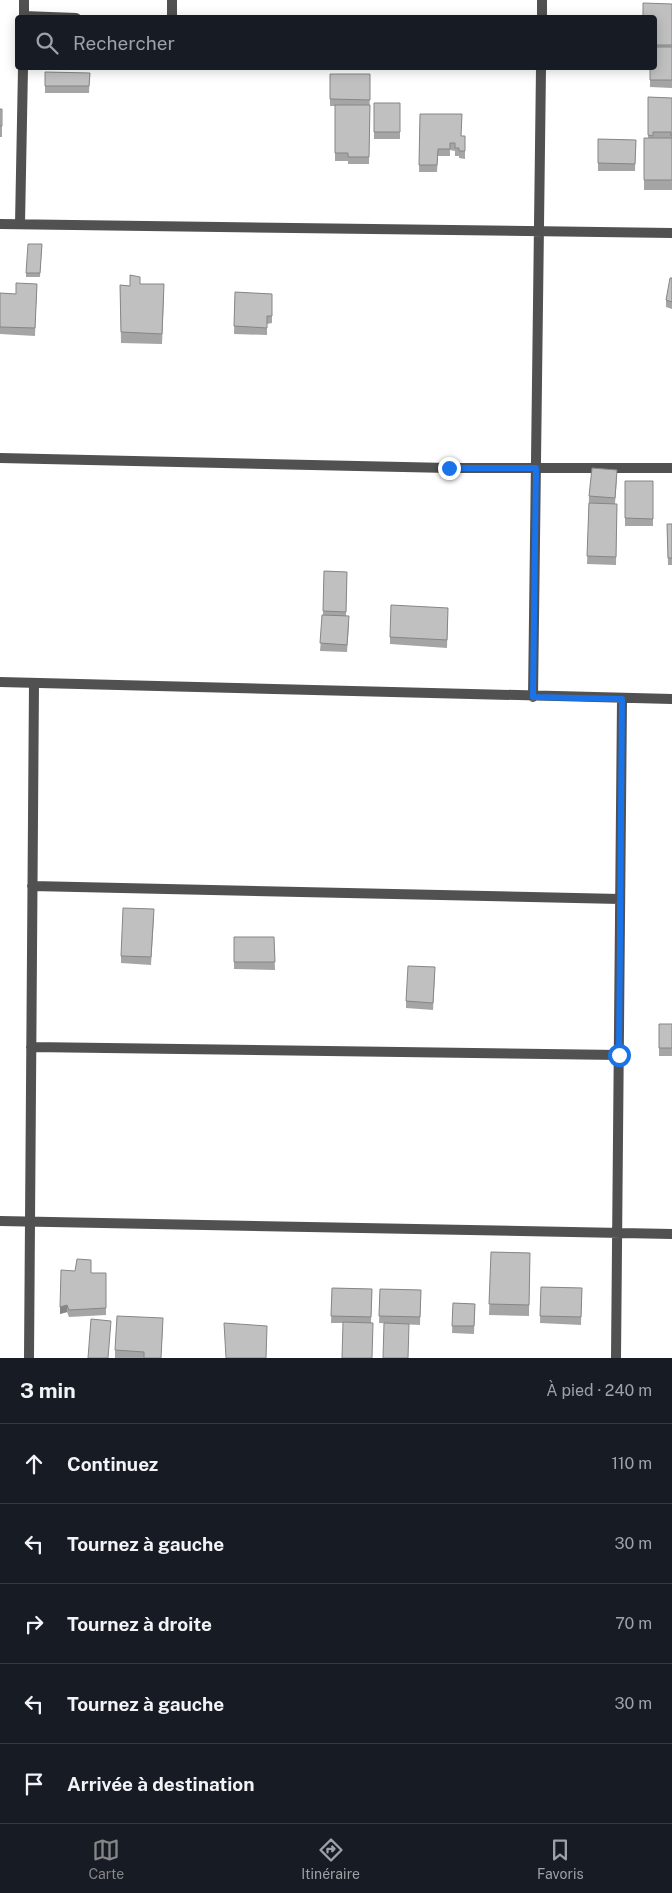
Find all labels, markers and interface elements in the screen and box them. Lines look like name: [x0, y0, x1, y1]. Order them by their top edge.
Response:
search box: [15, 15, 657, 70]
icon: search: [33, 29, 61, 57]
text: Rechercher: [73, 32, 175, 54]
route end: [438, 457, 461, 480]
route start: [608, 1044, 631, 1067]
text: 3 min: [20, 1378, 76, 1403]
text: À pied · 240 m: [546, 1381, 652, 1400]
icon: ahead: [20, 1450, 48, 1478]
text: Continuez: [67, 1453, 158, 1475]
text: 110 m: [611, 1454, 652, 1473]
icon: left: [20, 1530, 48, 1558]
text: Tournez à gauche: [67, 1533, 224, 1555]
text: 30 m: [615, 1534, 652, 1553]
icon: right: [20, 1610, 48, 1638]
text: Tournez à droite: [67, 1613, 212, 1635]
text: 70 m: [615, 1614, 652, 1633]
icon: left: [20, 1690, 48, 1718]
text: Tournez à gauche: [67, 1693, 224, 1715]
text: 30 m: [615, 1694, 652, 1713]
icon: arrive: [20, 1770, 48, 1798]
text: Arrivée à destination: [67, 1773, 255, 1795]
tab: Carte: [88, 1836, 124, 1882]
tab: Itinéraire: [301, 1836, 360, 1882]
tab: Favoris: [537, 1836, 583, 1882]

